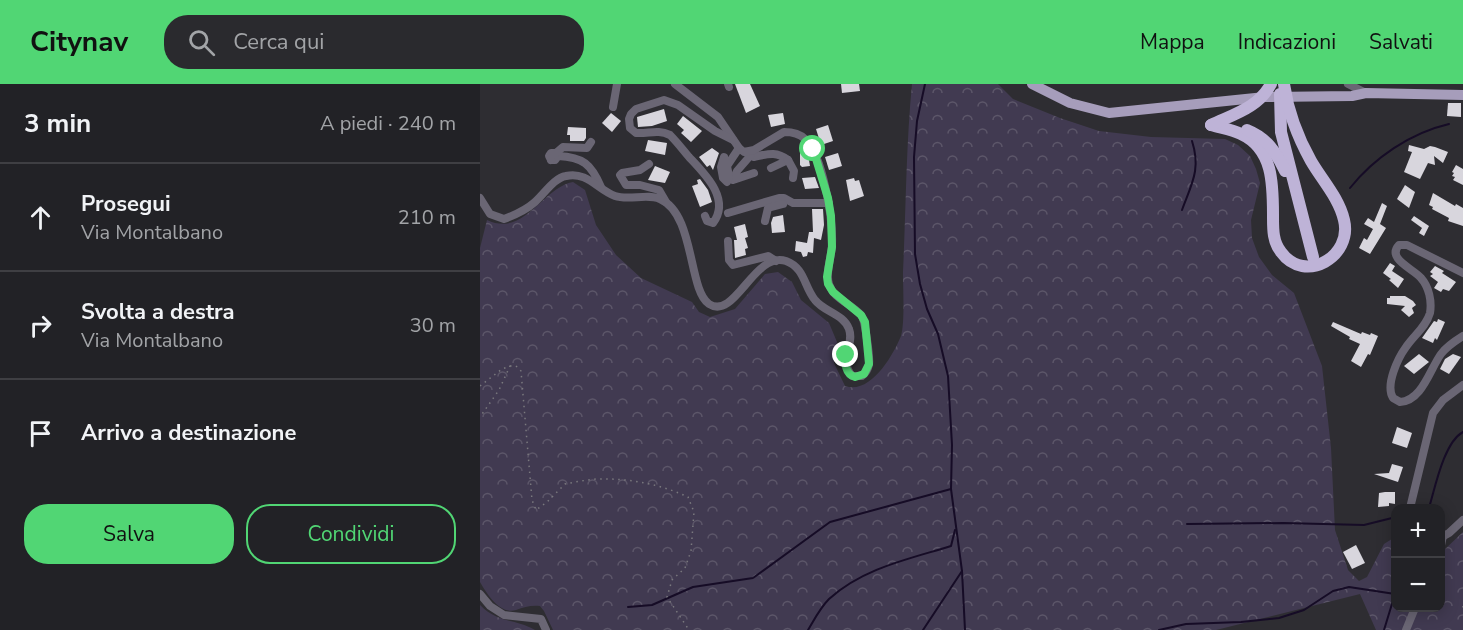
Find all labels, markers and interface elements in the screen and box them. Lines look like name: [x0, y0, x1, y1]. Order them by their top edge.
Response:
search box: [164, 15, 584, 69]
text: Citynav: [30, 23, 128, 61]
icon: search: [185, 26, 218, 59]
text: Cerca qui: [233, 27, 324, 57]
text: Mappa: [1140, 28, 1205, 56]
text: Indicazioni: [1238, 28, 1336, 56]
text: Salvati: [1369, 28, 1433, 56]
text: 3 min: [24, 106, 91, 141]
text: A piedi · 240 m: [320, 110, 456, 137]
route start: [799, 135, 825, 161]
text: Prosegui: [81, 189, 171, 219]
icon: ahead: [24, 201, 57, 234]
text: 210 m: [398, 204, 456, 231]
text: Via Montalbano: [81, 219, 223, 246]
text: Svolta a destra: [81, 297, 235, 327]
icon: right: [24, 309, 57, 342]
text: 30 m: [410, 312, 456, 339]
text: Via Montalbano: [81, 327, 223, 354]
route end: [832, 341, 858, 367]
icon: arrive: [24, 417, 57, 450]
text: Arrivo a destinazione: [81, 418, 296, 448]
button: Salva: [24, 504, 234, 564]
button: Condividi: [246, 504, 456, 564]
map controls: [1391, 504, 1445, 612]
button: +: [1391, 504, 1445, 558]
button: −: [1391, 558, 1445, 612]

